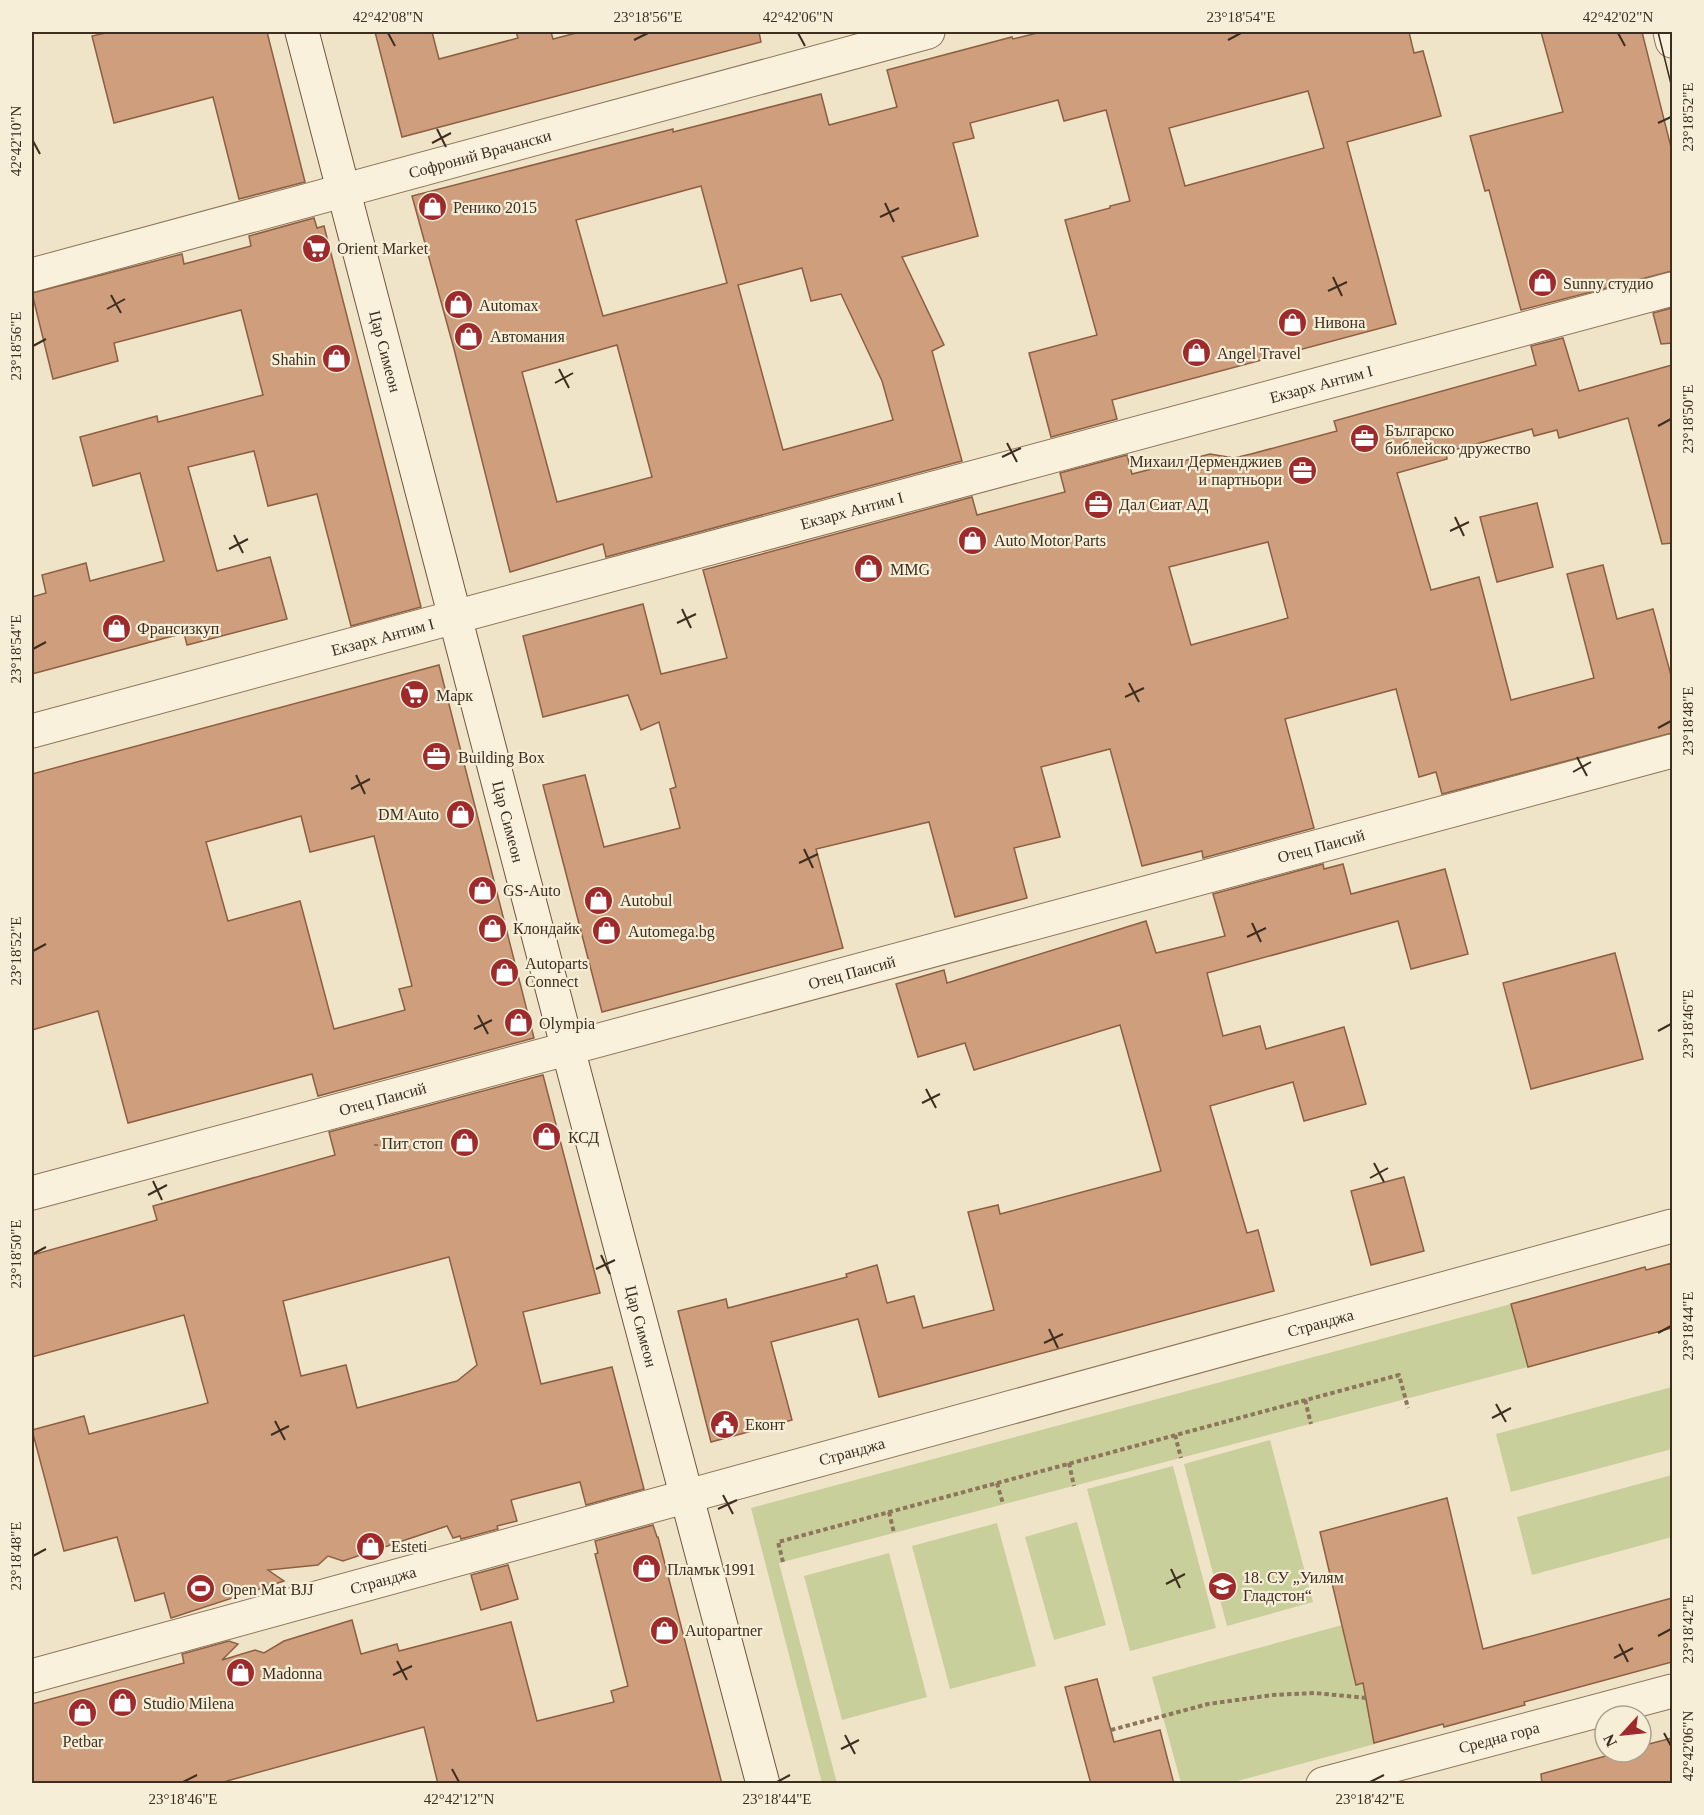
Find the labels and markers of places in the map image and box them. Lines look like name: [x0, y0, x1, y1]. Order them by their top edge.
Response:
shop icon: Ренико 2015: [416, 191, 448, 223]
place label: Ренико 2015: [453, 199, 537, 216]
supermarket icon: Orient Market: [300, 232, 332, 264]
place label: Orient Market: [337, 240, 429, 257]
shop icon: Sunny студио: [1526, 267, 1558, 299]
place label: Sunny студио: [1563, 275, 1653, 293]
shop icon: Automax: [442, 289, 474, 321]
place label: Automax: [479, 297, 539, 314]
shop icon: Нивона: [1277, 306, 1309, 338]
place label: Нивона: [1314, 314, 1365, 331]
shop icon: Автомания: [453, 320, 485, 352]
place label: Автомания: [490, 328, 565, 345]
shop icon: Angel Travel: [1180, 337, 1212, 369]
shop icon: Shahin: [321, 343, 353, 375]
place label: Angel Travel: [1217, 345, 1302, 363]
place label: Shahin: [272, 351, 316, 368]
place label: Българско библейско дружество: [1385, 422, 1531, 458]
office icon: Българско библейско дружество: [1348, 423, 1380, 455]
place label: Михаил Дерменджиев и партньори: [1130, 453, 1282, 489]
office icon: Михаил Дерменджиев и партньори: [1287, 454, 1319, 486]
office icon: Дал Сиат АД: [1082, 488, 1114, 520]
place label: Дал Сиат АД: [1119, 496, 1209, 514]
shop icon: Auto Motor Parts: [957, 524, 989, 556]
place label: Auto Motor Parts: [994, 532, 1106, 549]
shop icon: MMG: [853, 553, 885, 585]
place label: MMG: [890, 561, 930, 578]
shop icon: Франсизкуп: [100, 612, 132, 644]
place label: Франсизкуп: [137, 620, 220, 638]
supermarket icon: Марк: [399, 679, 431, 711]
place label: Марк: [436, 687, 473, 705]
office icon: Building Box: [421, 741, 453, 773]
place label: Building Box: [458, 749, 545, 767]
shop icon: DM Auto: [444, 798, 476, 830]
place label: DM Auto: [378, 806, 439, 823]
shop icon: GS-Auto: [466, 874, 498, 906]
place label: GS-Auto: [503, 882, 561, 899]
shop icon: Autobul: [583, 884, 615, 916]
place label: Autobul: [620, 892, 673, 909]
shop icon: Клондайк: [476, 912, 508, 944]
shop icon: Automega.bg: [591, 915, 623, 947]
place label: Клондайк: [513, 920, 580, 938]
place label: Automega.bg: [628, 923, 715, 941]
place label: Autoparts Connect: [525, 955, 588, 990]
shop icon: Autoparts Connect: [488, 956, 520, 988]
shop icon: Olympia: [502, 1007, 534, 1039]
place label: Olympia: [539, 1015, 595, 1033]
shop icon: КСД: [531, 1121, 563, 1153]
shop icon: Пит стоп: [448, 1127, 480, 1159]
place label: КСД: [568, 1129, 599, 1147]
place label: Пит стоп: [381, 1135, 443, 1152]
public building icon: Еконт: [708, 1408, 740, 1440]
place label: Еконт: [745, 1416, 785, 1433]
shop icon: Esteti: [354, 1530, 386, 1562]
place label: Esteti: [391, 1538, 428, 1555]
shop icon: Пламък 1991: [630, 1553, 662, 1585]
place label: Пламък 1991: [667, 1561, 756, 1578]
place label: 18. СУ „Уилям Гладстон“: [1243, 1569, 1344, 1605]
school or university icon: 18. СУ „Уилям Гладстон“: [1206, 1570, 1238, 1602]
sports icon: Open Mat BJJ: [185, 1573, 217, 1605]
place label: Open Mat BJJ: [222, 1581, 314, 1599]
shop icon: Autopartner: [648, 1614, 680, 1646]
place label: Autopartner: [685, 1622, 763, 1640]
shop icon: Madonna: [225, 1657, 257, 1689]
place label: Madonna: [262, 1665, 322, 1682]
shop icon: Studio Milena: [106, 1687, 138, 1719]
place label: Studio Milena: [143, 1695, 234, 1712]
shop icon: Petbar: [67, 1697, 99, 1729]
place label: Petbar: [63, 1733, 104, 1750]

